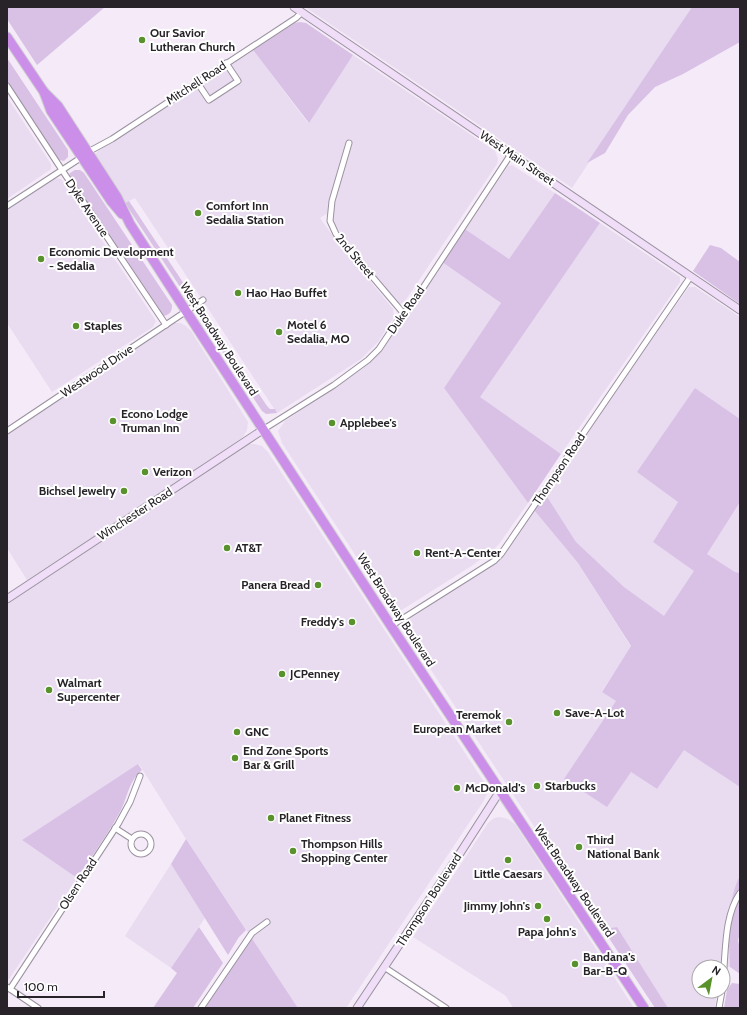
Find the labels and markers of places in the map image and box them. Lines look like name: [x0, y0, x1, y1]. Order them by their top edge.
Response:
place label: Our Savior Lutheran Church: [150, 25, 235, 54]
marker: Our Savior Lutheran Church: [137, 35, 147, 45]
place label: Comfort Inn Sedalia Station: [206, 198, 284, 227]
marker: Comfort Inn Sedalia Station: [193, 208, 203, 218]
place label: Economic Development - Sedalia: [49, 244, 174, 273]
marker: Economic Development - Sedalia: [36, 254, 46, 264]
place label: Hao Hao Buffet: [246, 285, 327, 300]
marker: Hao Hao Buffet: [233, 288, 243, 298]
place label: Motel 6 Sedalia, MO: [287, 317, 350, 346]
place label: Staples: [84, 318, 122, 333]
marker: Staples: [71, 321, 81, 331]
marker: Motel 6 Sedalia, MO: [274, 327, 284, 337]
place label: Econo Lodge Truman Inn: [121, 406, 188, 435]
place label: Applebee's: [340, 415, 397, 430]
marker: Econo Lodge Truman Inn: [108, 416, 118, 426]
marker: Applebee's: [327, 418, 337, 428]
place label: Verizon: [153, 464, 192, 479]
marker: Verizon: [140, 467, 150, 477]
place label: Bichsel Jewelry: [39, 483, 117, 498]
marker: Bichsel Jewelry: [119, 486, 129, 496]
place label: AT&T: [235, 540, 262, 555]
marker: AT&T: [222, 543, 232, 553]
place label: Rent-A-Center: [425, 545, 501, 560]
marker: Rent-A-Center: [412, 548, 422, 558]
place label: Panera Bread: [241, 577, 310, 592]
marker: Panera Bread: [313, 580, 323, 590]
place label: Freddy's: [301, 614, 344, 629]
marker: Freddy's: [347, 617, 357, 627]
place label: JCPenney: [289, 666, 340, 681]
marker: JCPenney: [277, 669, 287, 679]
place label: Walmart Supercenter: [57, 675, 120, 704]
marker: Walmart Supercenter: [44, 685, 54, 695]
place label: Save-A-Lot: [565, 705, 624, 720]
place label: Teremok European Market: [413, 707, 501, 736]
marker: Save-A-Lot: [552, 708, 562, 718]
marker: Teremok European Market: [504, 717, 514, 727]
place label: GNC: [245, 724, 269, 739]
marker: GNC: [232, 727, 242, 737]
place label: End Zone Sports Bar & Grill: [243, 743, 328, 772]
marker: End Zone Sports Bar & Grill: [230, 753, 240, 763]
place label: Starbucks: [545, 778, 596, 793]
place label: McDonald's: [465, 780, 525, 795]
marker: Starbucks: [532, 781, 542, 791]
marker: McDonald's: [452, 783, 462, 793]
place label: Planet Fitness: [279, 810, 351, 825]
marker: Planet Fitness: [266, 813, 276, 823]
place label: Third National Bank: [587, 832, 660, 861]
place label: Thompson Hills Shopping Center: [301, 836, 388, 865]
marker: Third National Bank: [574, 842, 584, 852]
marker: Thompson Hills Shopping Center: [288, 846, 298, 856]
marker: Little Caesars: [503, 855, 513, 865]
place label: Little Caesars: [474, 866, 542, 881]
place label: Jimmy John's: [463, 898, 530, 913]
marker: Jimmy John's: [533, 901, 543, 911]
marker: Papa John's: [542, 914, 552, 924]
place label: Papa John's: [518, 924, 576, 939]
place label: Bandana's Bar-B-Q: [583, 949, 635, 978]
marker: Bandana's Bar-B-Q: [570, 959, 580, 969]

